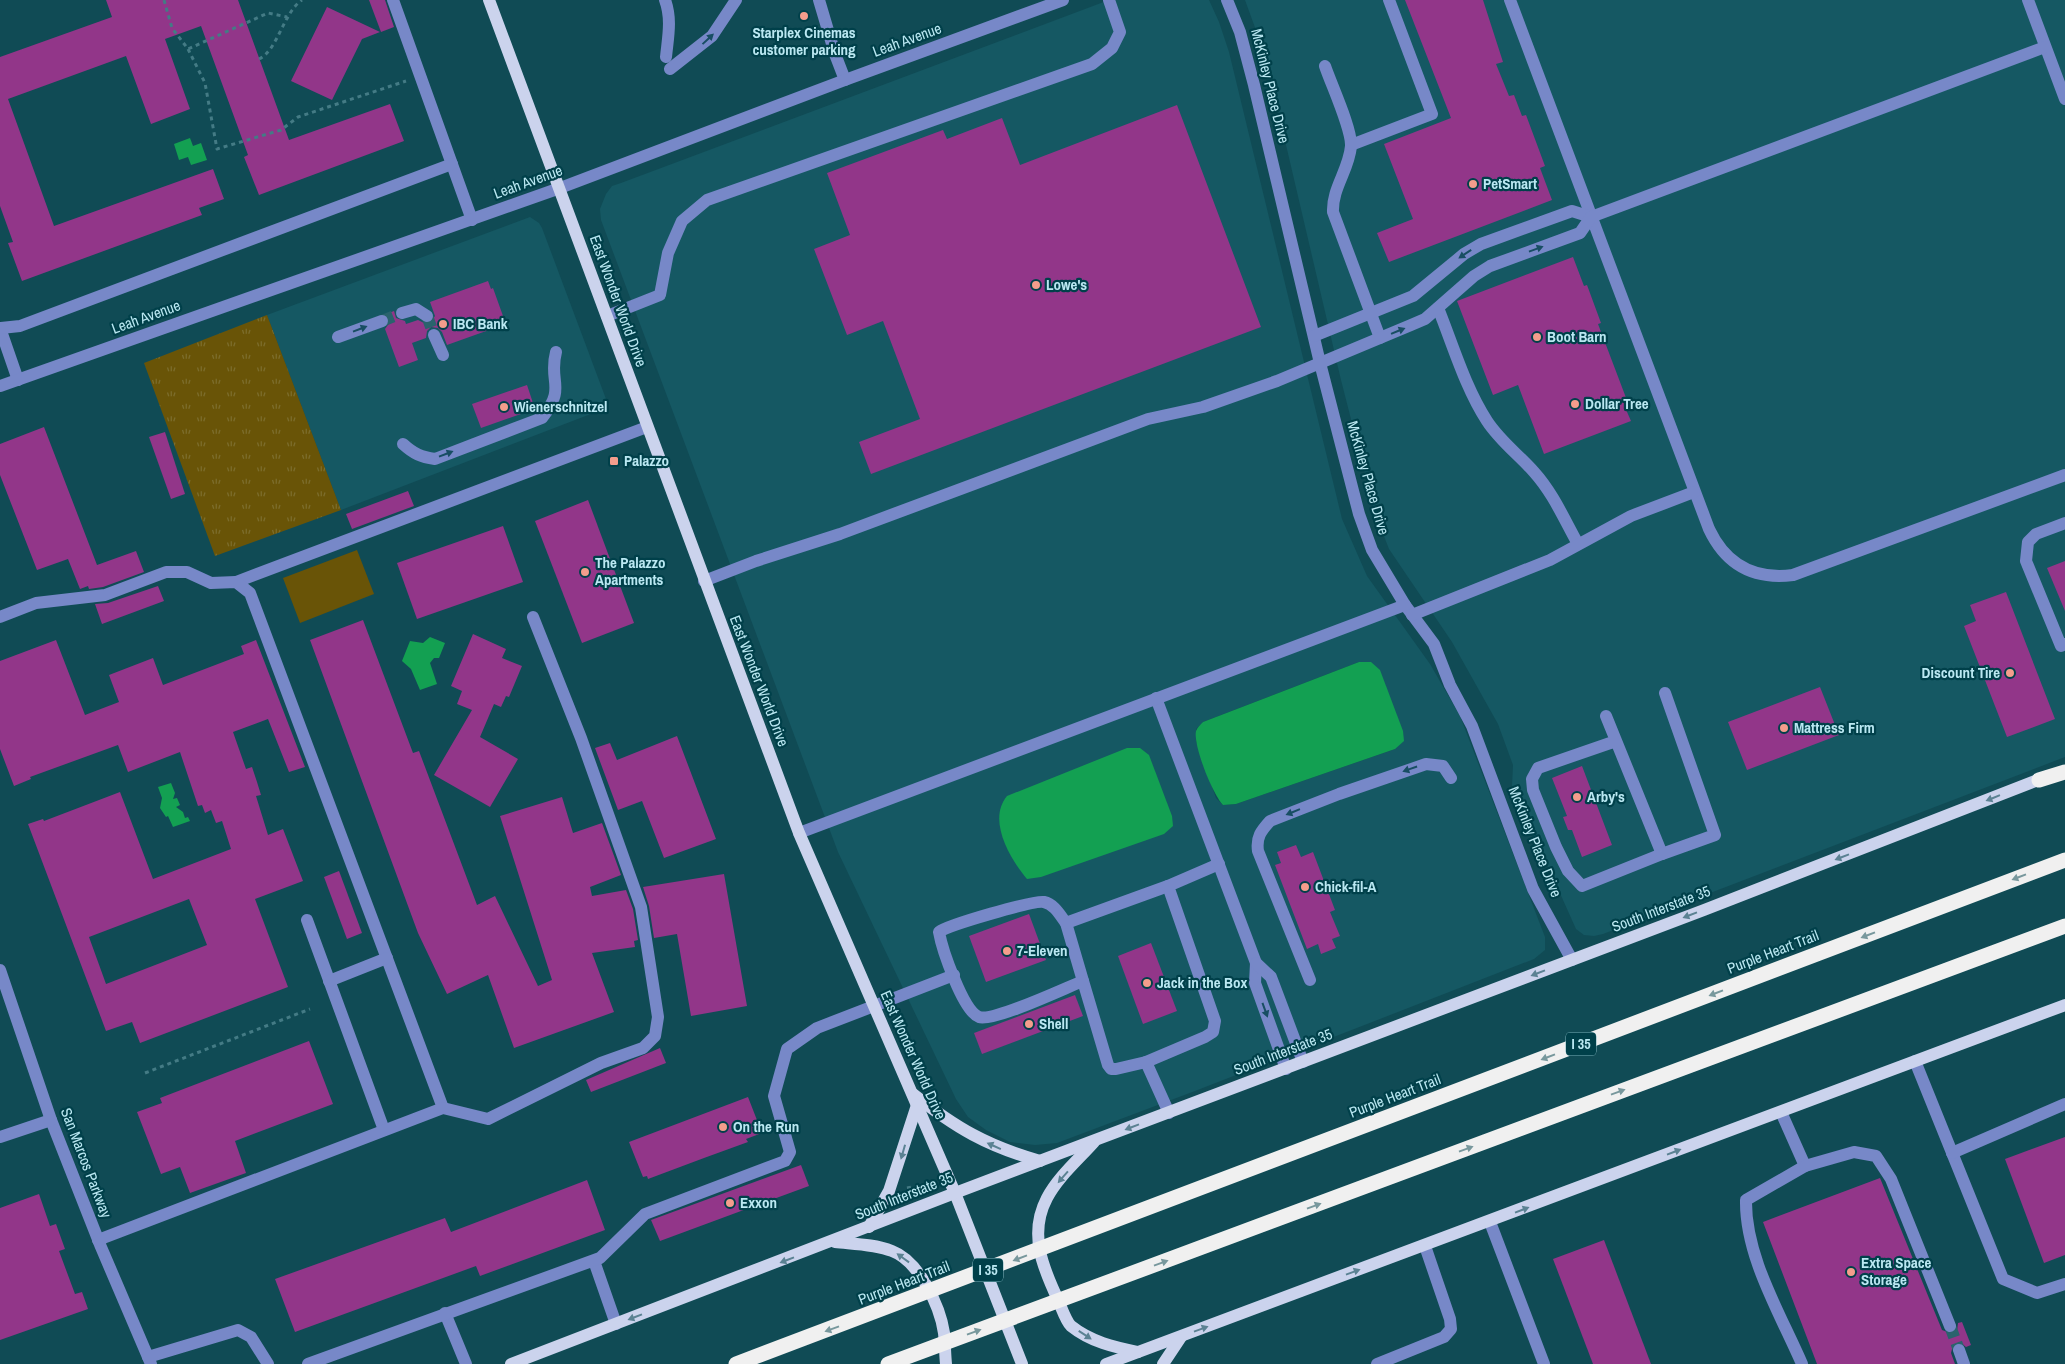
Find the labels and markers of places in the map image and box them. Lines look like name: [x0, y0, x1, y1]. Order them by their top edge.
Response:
marker: Starplex Cinemas customer parking: [798, 10, 810, 22]
place label: Starplex Cinemas customer parking: [752, 22, 856, 60]
place label: PetSmart: [1483, 173, 1537, 194]
marker: PetSmart: [1467, 178, 1479, 190]
place label: Lowe's: [1046, 274, 1087, 295]
marker: Lowe's: [1030, 279, 1042, 291]
place label: IBC Bank: [453, 313, 508, 334]
marker: IBC Bank: [437, 318, 449, 330]
place label: Boot Barn: [1547, 326, 1606, 347]
marker: Boot Barn: [1531, 331, 1543, 343]
place label: Dollar Tree: [1585, 393, 1649, 414]
place label: Wienerschnitzel: [514, 396, 608, 417]
marker: Dollar Tree: [1569, 398, 1581, 410]
marker: Wienerschnitzel: [498, 401, 510, 413]
place label: Palazzo: [624, 450, 669, 471]
marker: Palazzo: [608, 455, 620, 467]
place label: The Palazzo Apartments: [595, 552, 665, 590]
marker: The Palazzo Apartments: [579, 566, 591, 578]
place label: Discount Tire: [1922, 662, 2000, 683]
marker: Discount Tire: [2004, 667, 2016, 679]
place label: Mattress Firm: [1794, 717, 1875, 738]
marker: Mattress Firm: [1778, 722, 1790, 734]
place label: Arby's: [1587, 786, 1625, 807]
marker: Arby's: [1571, 791, 1583, 803]
place label: Chick-fil-A: [1315, 876, 1377, 897]
marker: Chick-fil-A: [1299, 881, 1311, 893]
place label: 7-Eleven: [1017, 940, 1068, 961]
marker: 7-Eleven: [1001, 945, 1013, 957]
place label: Jack in the Box: [1157, 972, 1247, 993]
marker: Jack in the Box: [1141, 977, 1153, 989]
place label: Shell: [1039, 1013, 1068, 1034]
marker: Shell: [1023, 1018, 1035, 1030]
place label: On the Run: [733, 1116, 799, 1137]
marker: On the Run: [717, 1121, 729, 1133]
place label: Exxon: [740, 1192, 777, 1213]
marker: Exxon: [724, 1197, 736, 1209]
place label: Extra Space Storage: [1861, 1252, 1932, 1290]
marker: Extra Space Storage: [1845, 1266, 1857, 1278]

